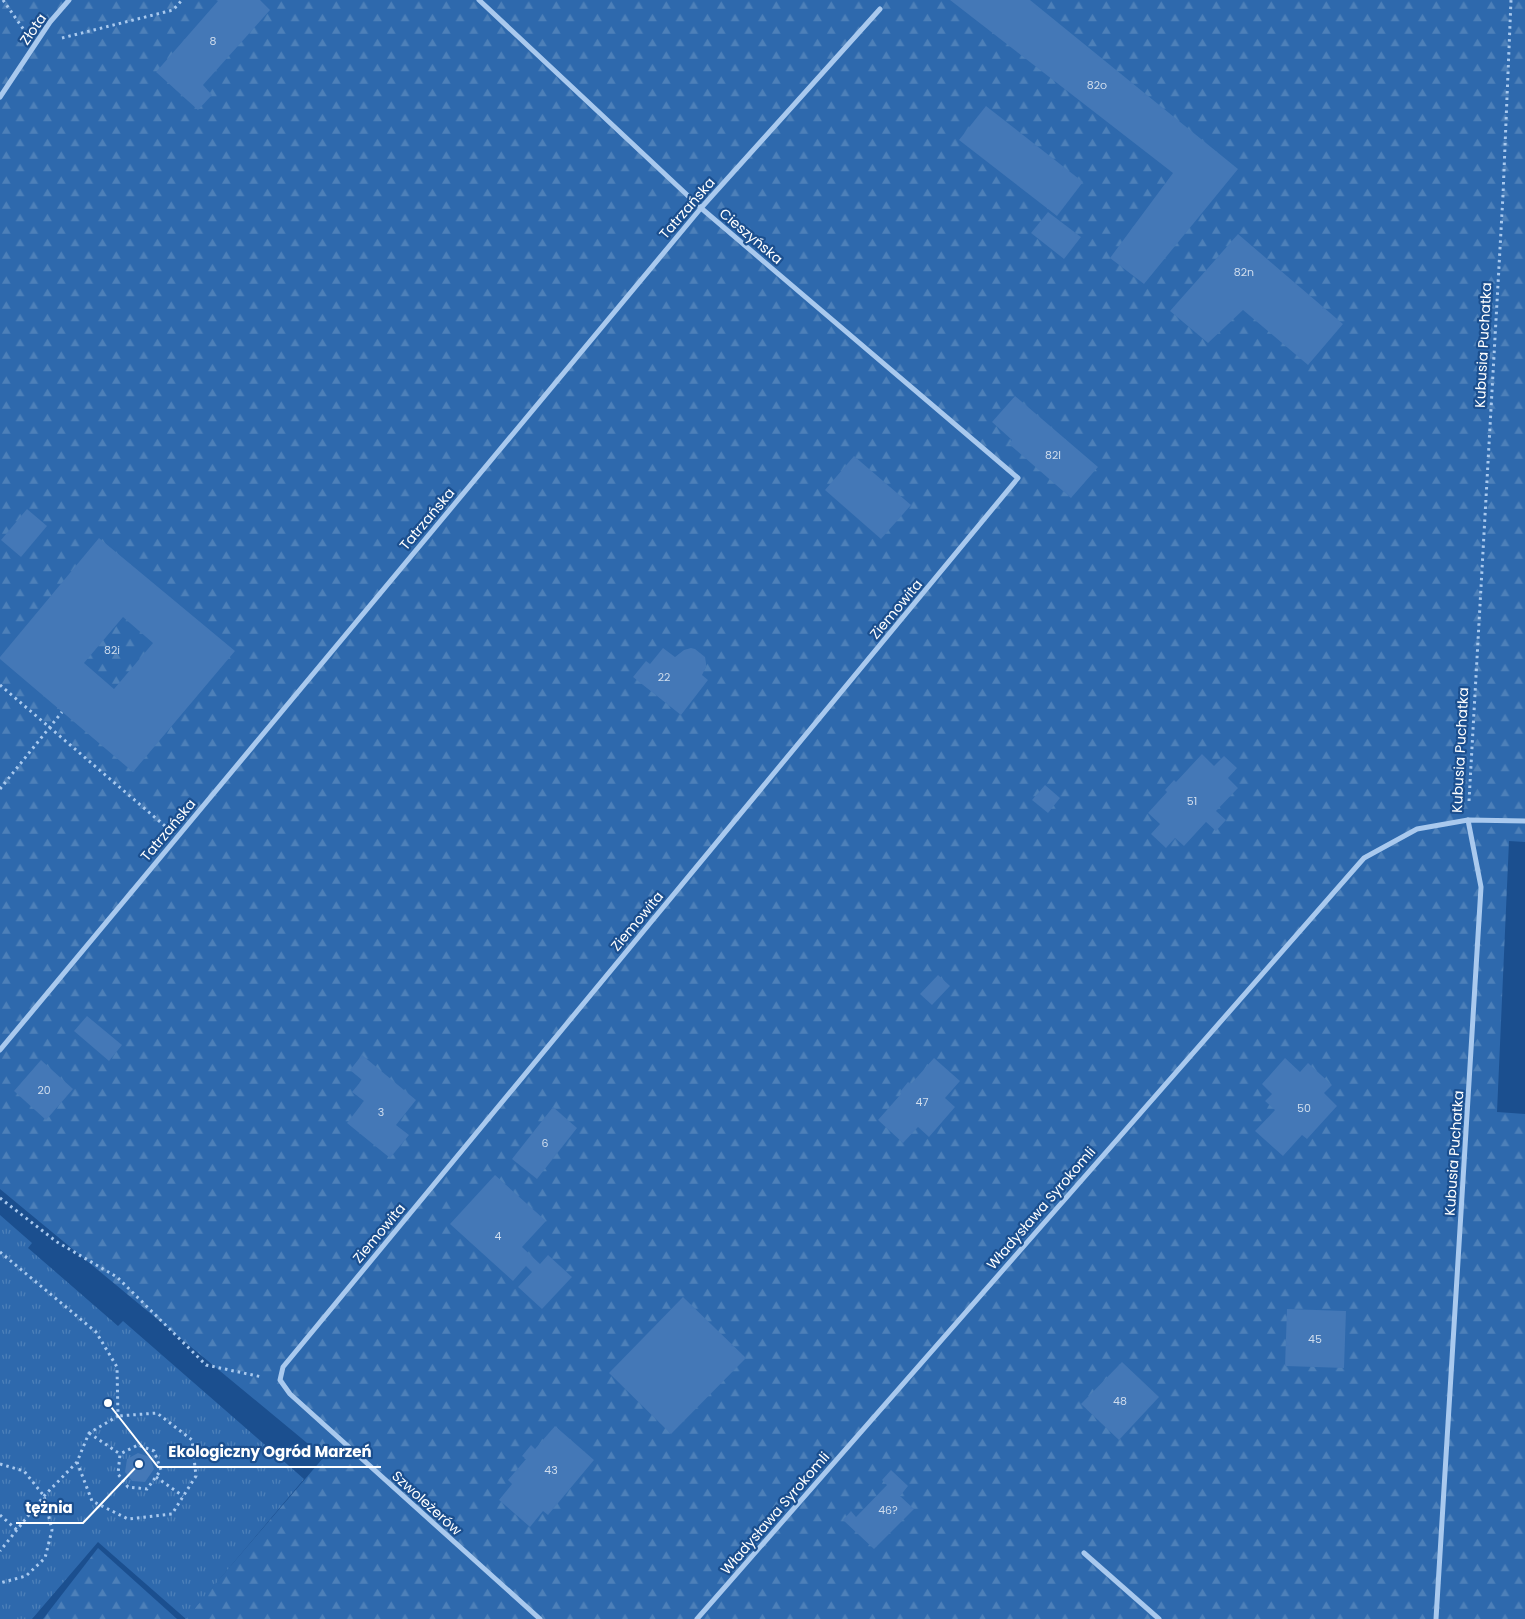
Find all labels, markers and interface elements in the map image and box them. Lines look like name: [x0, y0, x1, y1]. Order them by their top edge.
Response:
street label: Złota: [15, 9, 51, 49]
house number: 8: [210, 33, 217, 49]
house number: 82o: [1087, 77, 1107, 93]
street label: Tatrzańska: [654, 173, 720, 243]
street label: Cieszyńska: [715, 203, 787, 269]
house number: 82n: [1234, 264, 1254, 280]
street label: Kubusia Puchatka: [1470, 282, 1496, 408]
house number: 82l: [1045, 447, 1061, 463]
street label: Tatrzańska: [395, 483, 459, 555]
street label: Ziemowita: [865, 575, 927, 643]
house number: 82i: [104, 642, 120, 658]
house number: 22: [658, 669, 670, 685]
street label: Kubusia Puchatka: [1447, 687, 1473, 813]
house number: 51: [1187, 793, 1197, 809]
street label: Tatrzańska: [136, 794, 200, 866]
street label: Ziemowita: [606, 887, 668, 955]
house number: 20: [37, 1082, 51, 1098]
street label: Kubusia Puchatka: [1440, 1090, 1468, 1216]
house number: 47: [916, 1094, 928, 1110]
house number: 50: [1297, 1100, 1311, 1116]
house number: 3: [378, 1104, 384, 1120]
house number: 6: [542, 1135, 549, 1151]
street label: Władysława Syrokomli: [982, 1142, 1100, 1274]
street label: Ziemowita: [348, 1199, 410, 1267]
house number: 4: [495, 1228, 502, 1244]
house number: 45: [1308, 1331, 1322, 1347]
house number: 48: [1113, 1393, 1127, 1409]
callout: Ekologiczny Ogród Marzeń: [158, 1437, 381, 1467]
text: Ekologiczny Ogród Marzeń: [168, 1441, 372, 1462]
street label: Władysława Syrokomli: [716, 1447, 834, 1579]
house number: 43: [544, 1462, 558, 1478]
street label: Szwoleżerów: [388, 1466, 467, 1540]
callout: tężnia: [16, 1493, 83, 1523]
text: tężnia: [25, 1497, 73, 1518]
house number: 46?: [878, 1502, 898, 1518]

